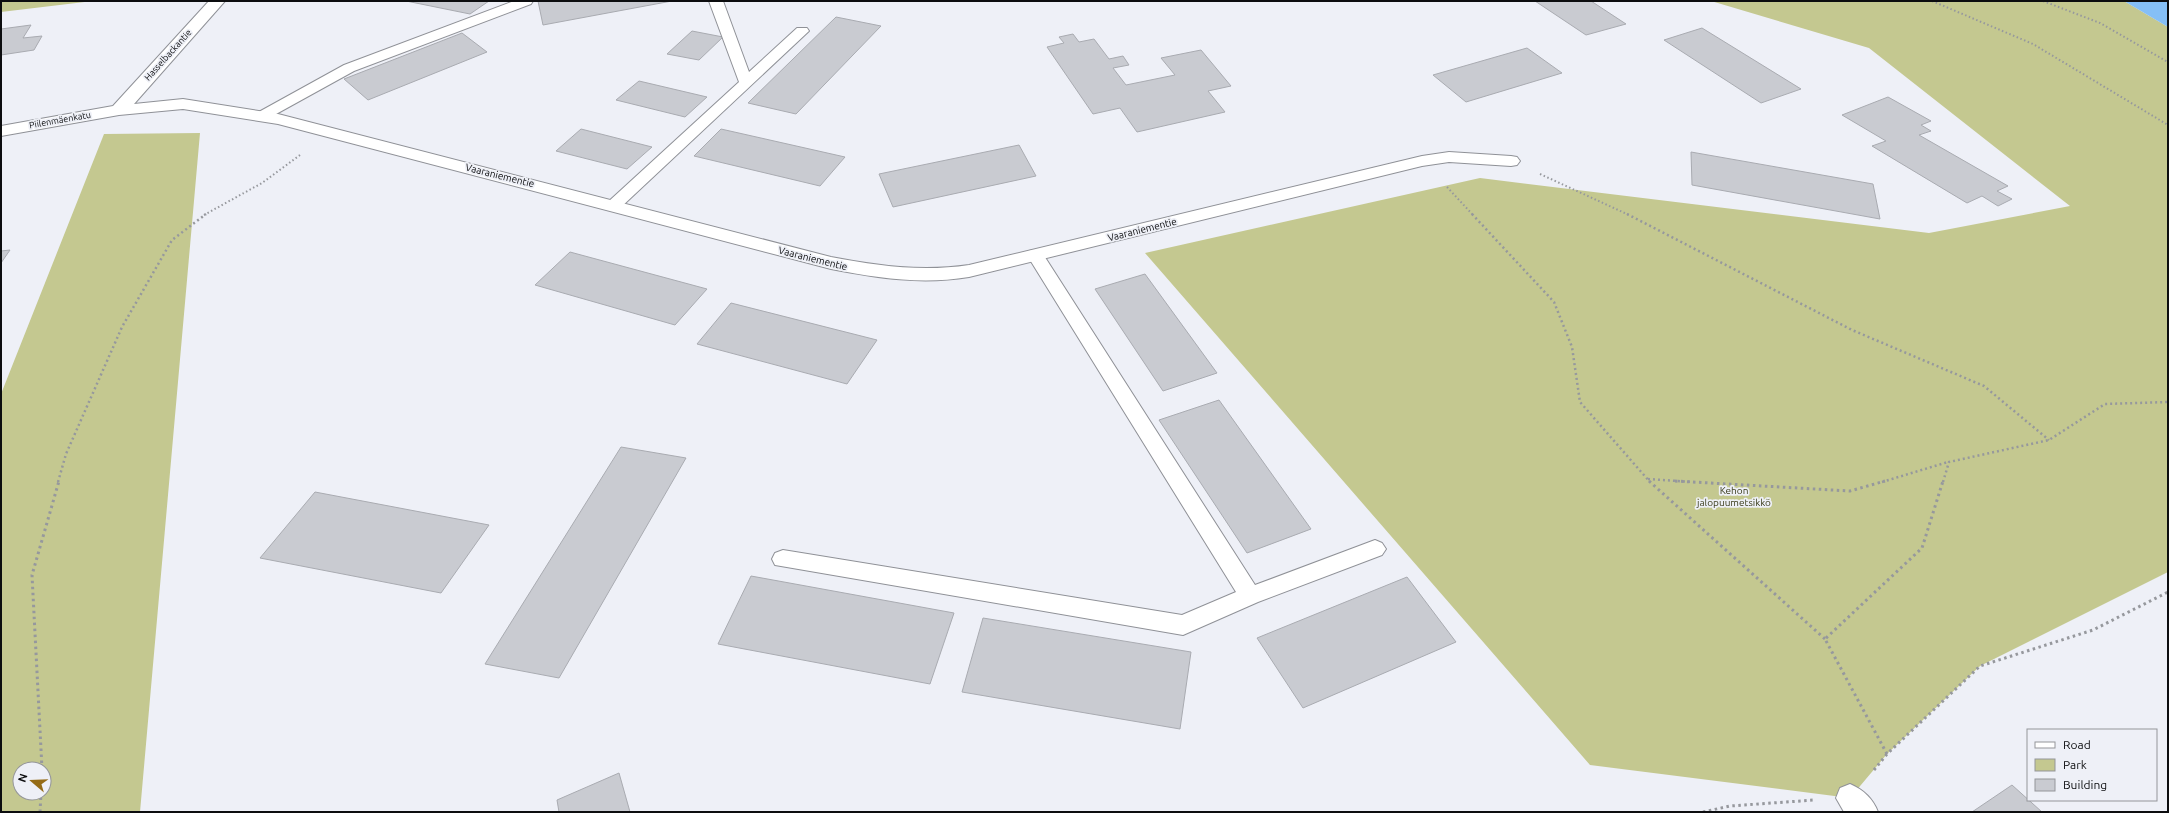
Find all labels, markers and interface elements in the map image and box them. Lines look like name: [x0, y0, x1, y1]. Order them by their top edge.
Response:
street label: Hasselbackantie: [143, 27, 194, 83]
street label: Piilenmäenkatu: [28, 110, 92, 130]
street label: Vaaraniementie: [464, 162, 536, 189]
street label: Vaaraniementie: [1106, 216, 1178, 243]
street label: Vaaraniementie: [777, 245, 849, 272]
park label: Kehon jalopuumetsikkö: [1696, 485, 1771, 508]
legend: [2027, 729, 2157, 801]
text: Road: [2063, 738, 2091, 751]
text: Park: [2063, 758, 2087, 771]
north arrow: [12, 761, 52, 801]
text: N: [16, 772, 30, 784]
text: Building: [2063, 778, 2107, 791]

